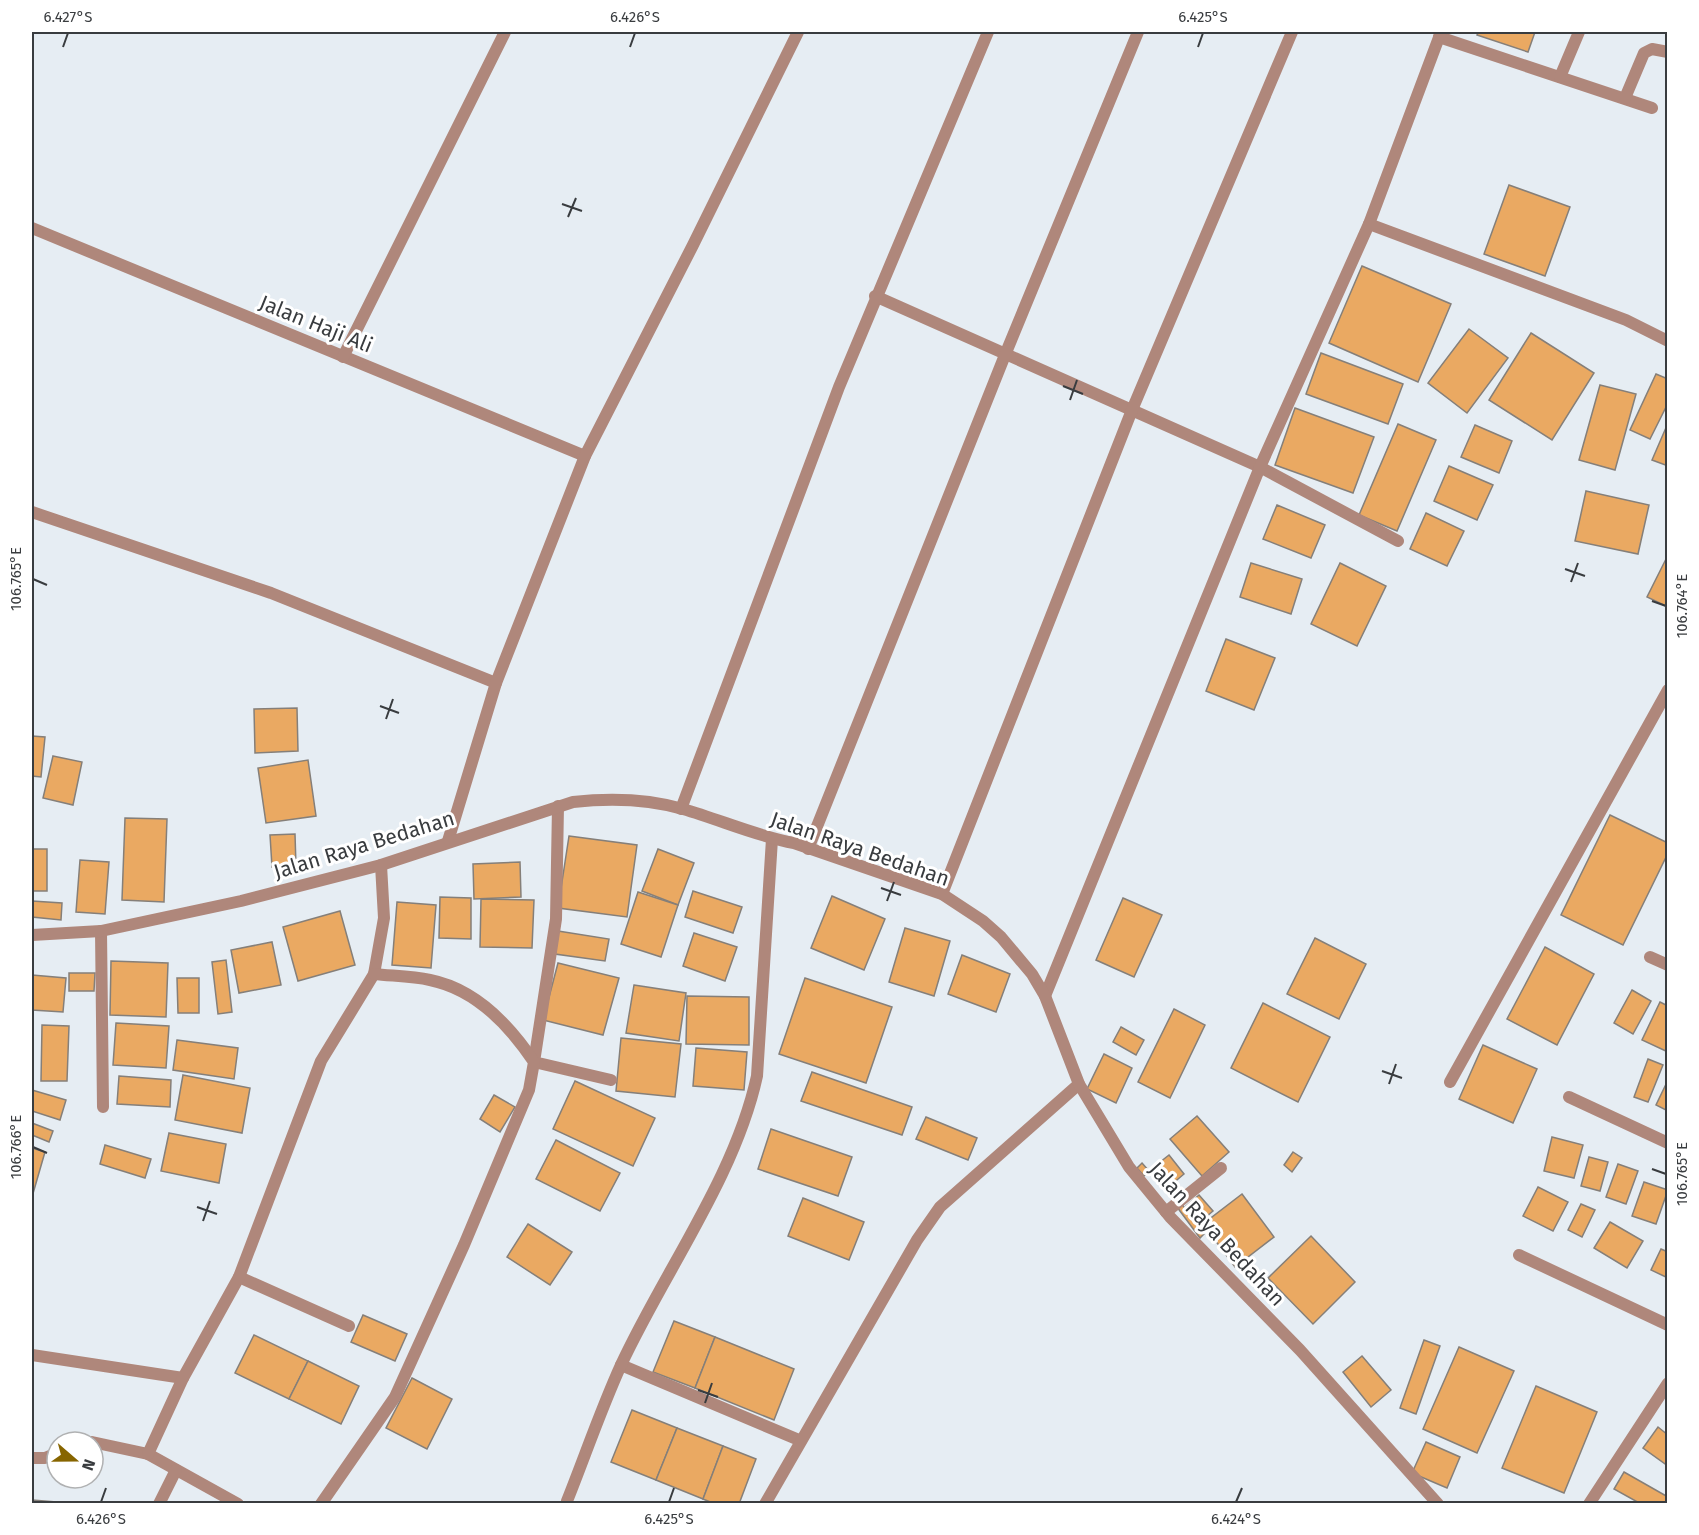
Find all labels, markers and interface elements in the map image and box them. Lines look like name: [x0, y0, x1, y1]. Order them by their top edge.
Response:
text: 6.427°S: [44, 8, 92, 26]
text: 6.426°S: [610, 8, 660, 26]
text: 6.425°S: [1178, 8, 1228, 26]
street label: Jalan Haji Ali: [256, 289, 376, 359]
text: 106.765°E: [7, 547, 25, 611]
text: 106.764°E: [1673, 574, 1691, 638]
street label: Jalan Raya Bedahan: [270, 805, 458, 885]
street label: Jalan Raya Bedahan: [767, 806, 953, 892]
text: 106.766°E: [7, 1115, 25, 1179]
text: 106.765°E: [1673, 1142, 1691, 1206]
street label: Jalan Raya Bedahan: [1143, 1156, 1291, 1312]
north arrow: [45, 1430, 105, 1490]
text: N: [78, 1457, 99, 1473]
text: 6.426°S: [76, 1510, 126, 1528]
text: 6.425°S: [644, 1510, 694, 1528]
text: 6.424°S: [1211, 1510, 1261, 1528]

